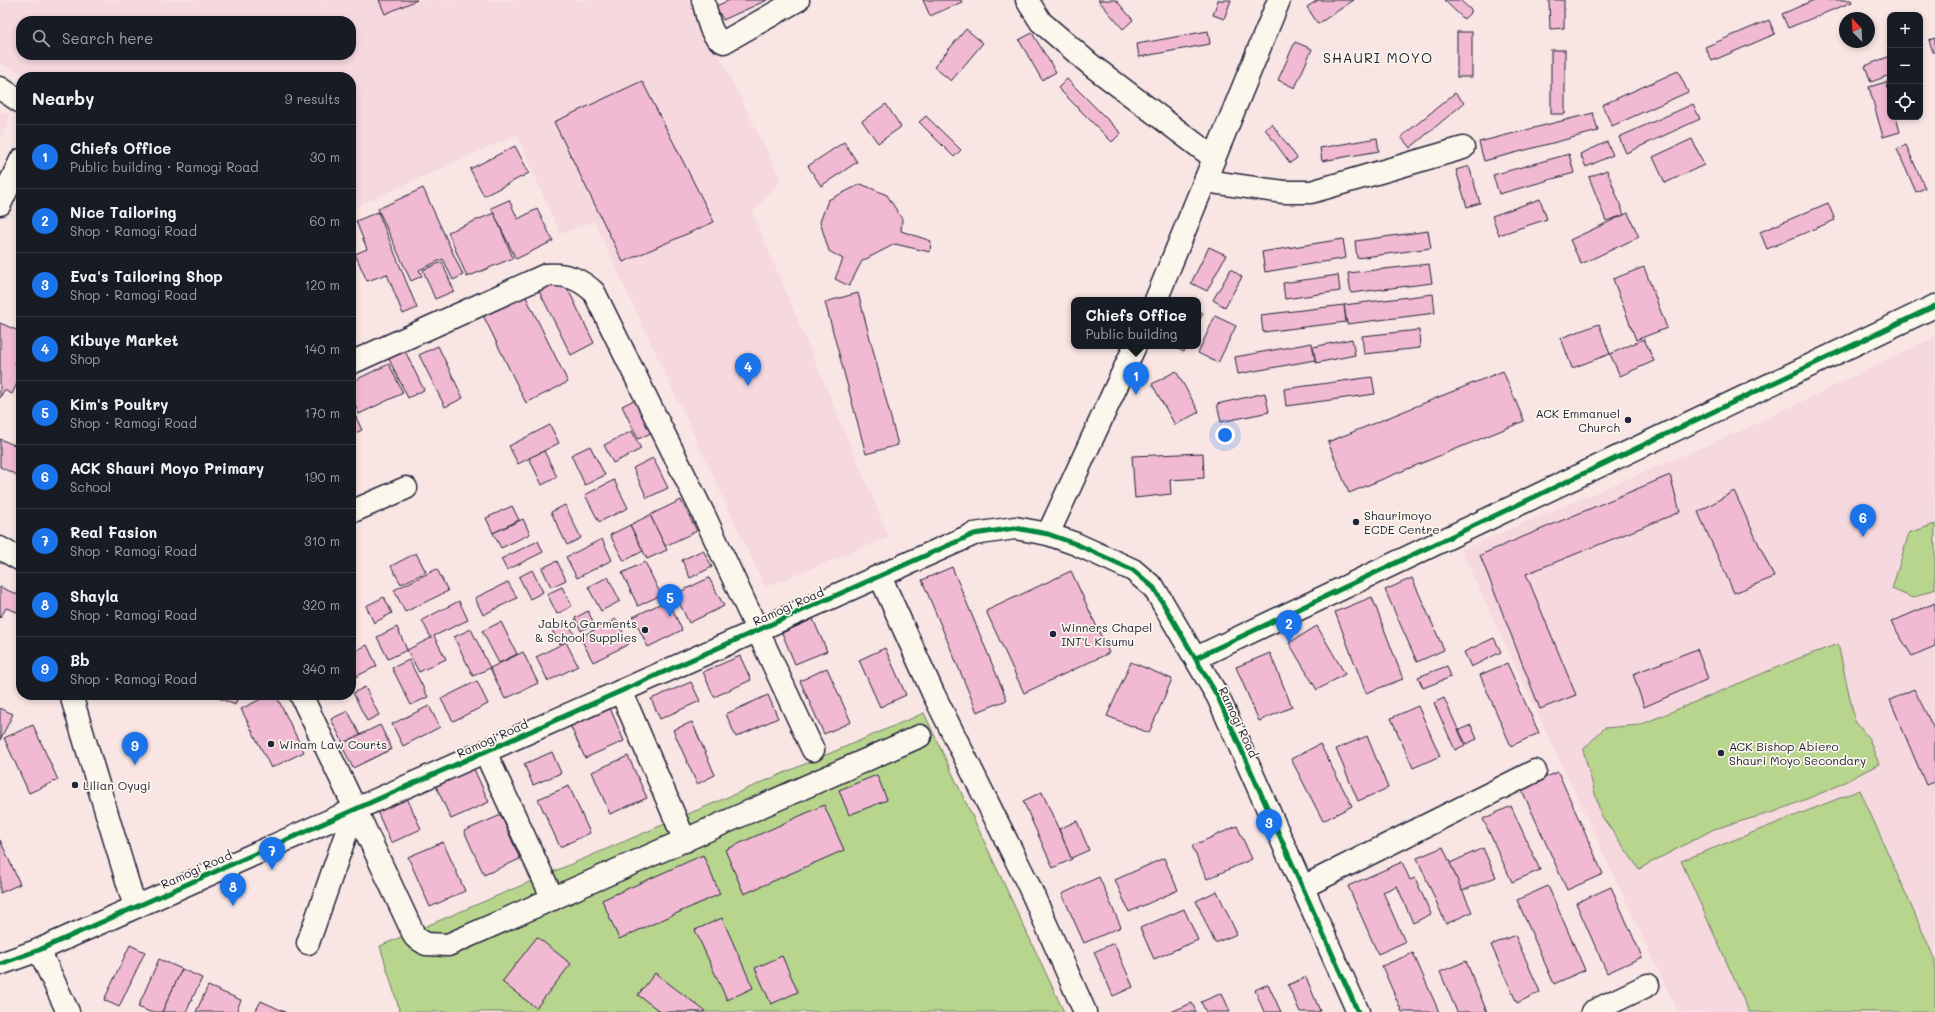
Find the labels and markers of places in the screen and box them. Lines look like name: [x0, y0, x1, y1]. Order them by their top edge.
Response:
pin: 4: [735, 353, 761, 386]
pin: 1: [1123, 362, 1149, 395]
place label: ACK Emmanuel Church: [1536, 405, 1620, 435]
marker: ACK Emmanuel Church: [1623, 415, 1633, 425]
pin: 6: [1850, 504, 1876, 537]
place label: Shaurimoyo ECDE Centre: [1364, 507, 1440, 537]
marker: Shaurimoyo ECDE Centre: [1351, 517, 1361, 527]
pin: 5: [657, 584, 683, 617]
pin: 2: [1276, 610, 1302, 643]
place label: Jabito Garments & School Supplies: [535, 615, 637, 645]
place label: Winners Chapel INT'L Kisumu: [1061, 619, 1152, 649]
marker: Jabito Garments & School Supplies: [640, 625, 650, 635]
marker: Winners Chapel INT'L Kisumu: [1048, 629, 1058, 639]
pin: 9: [122, 732, 148, 765]
place label: Winam Law Courts: [279, 736, 387, 752]
place label: ACK Bishop Abiero Shauri Moyo Secondary: [1729, 738, 1866, 768]
marker: Winam Law Courts: [266, 739, 276, 749]
marker: ACK Bishop Abiero Shauri Moyo Secondary: [1716, 748, 1726, 758]
place label: Lilian Oyugi: [83, 777, 151, 793]
marker: Lilian Oyugi: [70, 780, 80, 790]
pin: 3: [1256, 809, 1282, 842]
pin: 7: [259, 837, 285, 870]
pin: 8: [220, 873, 246, 906]

